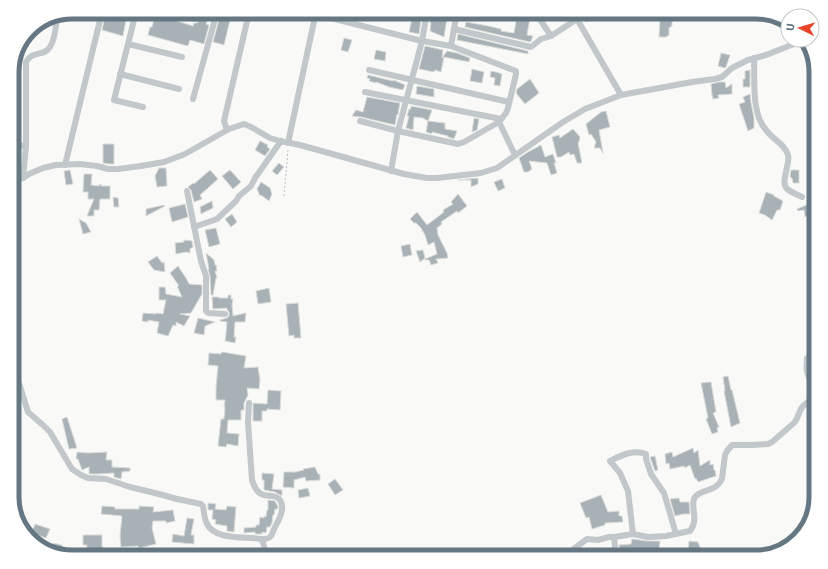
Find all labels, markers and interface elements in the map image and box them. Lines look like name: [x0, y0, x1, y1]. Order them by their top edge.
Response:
north arrow: [780, 8, 820, 48]
text: U: [784, 23, 797, 31]

